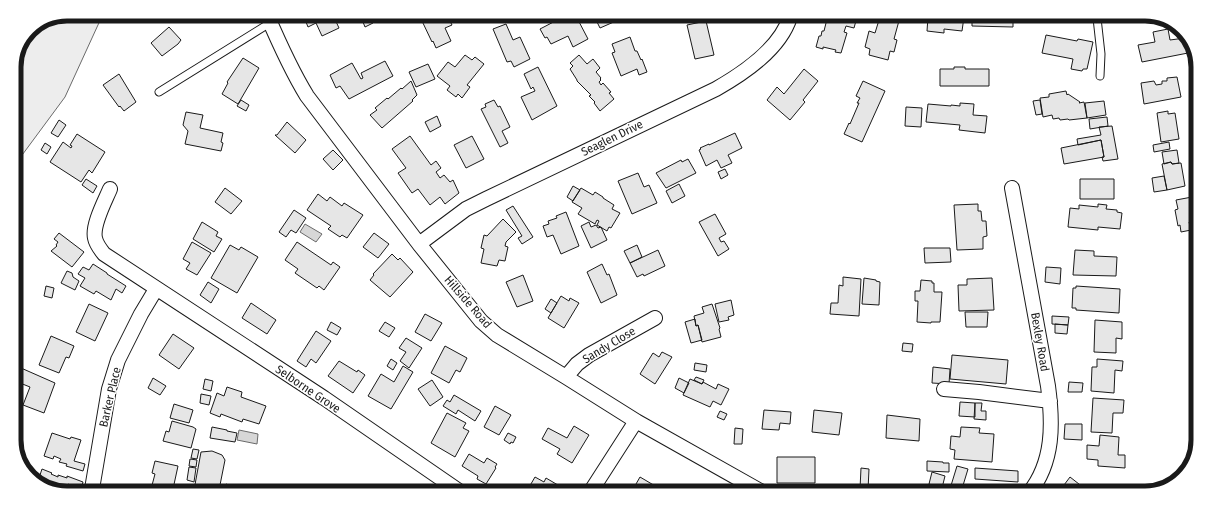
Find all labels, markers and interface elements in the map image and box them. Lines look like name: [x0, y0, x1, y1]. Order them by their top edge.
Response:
street label: Seaglen Drive: [579, 117, 645, 159]
street label: Hillside Road: [441, 273, 495, 331]
street label: Bexley Road: [1028, 311, 1052, 373]
street label: Sandy Close: [580, 324, 638, 366]
street label: Selborne Grove: [273, 362, 343, 416]
street label: Barker Place: [96, 366, 124, 428]

